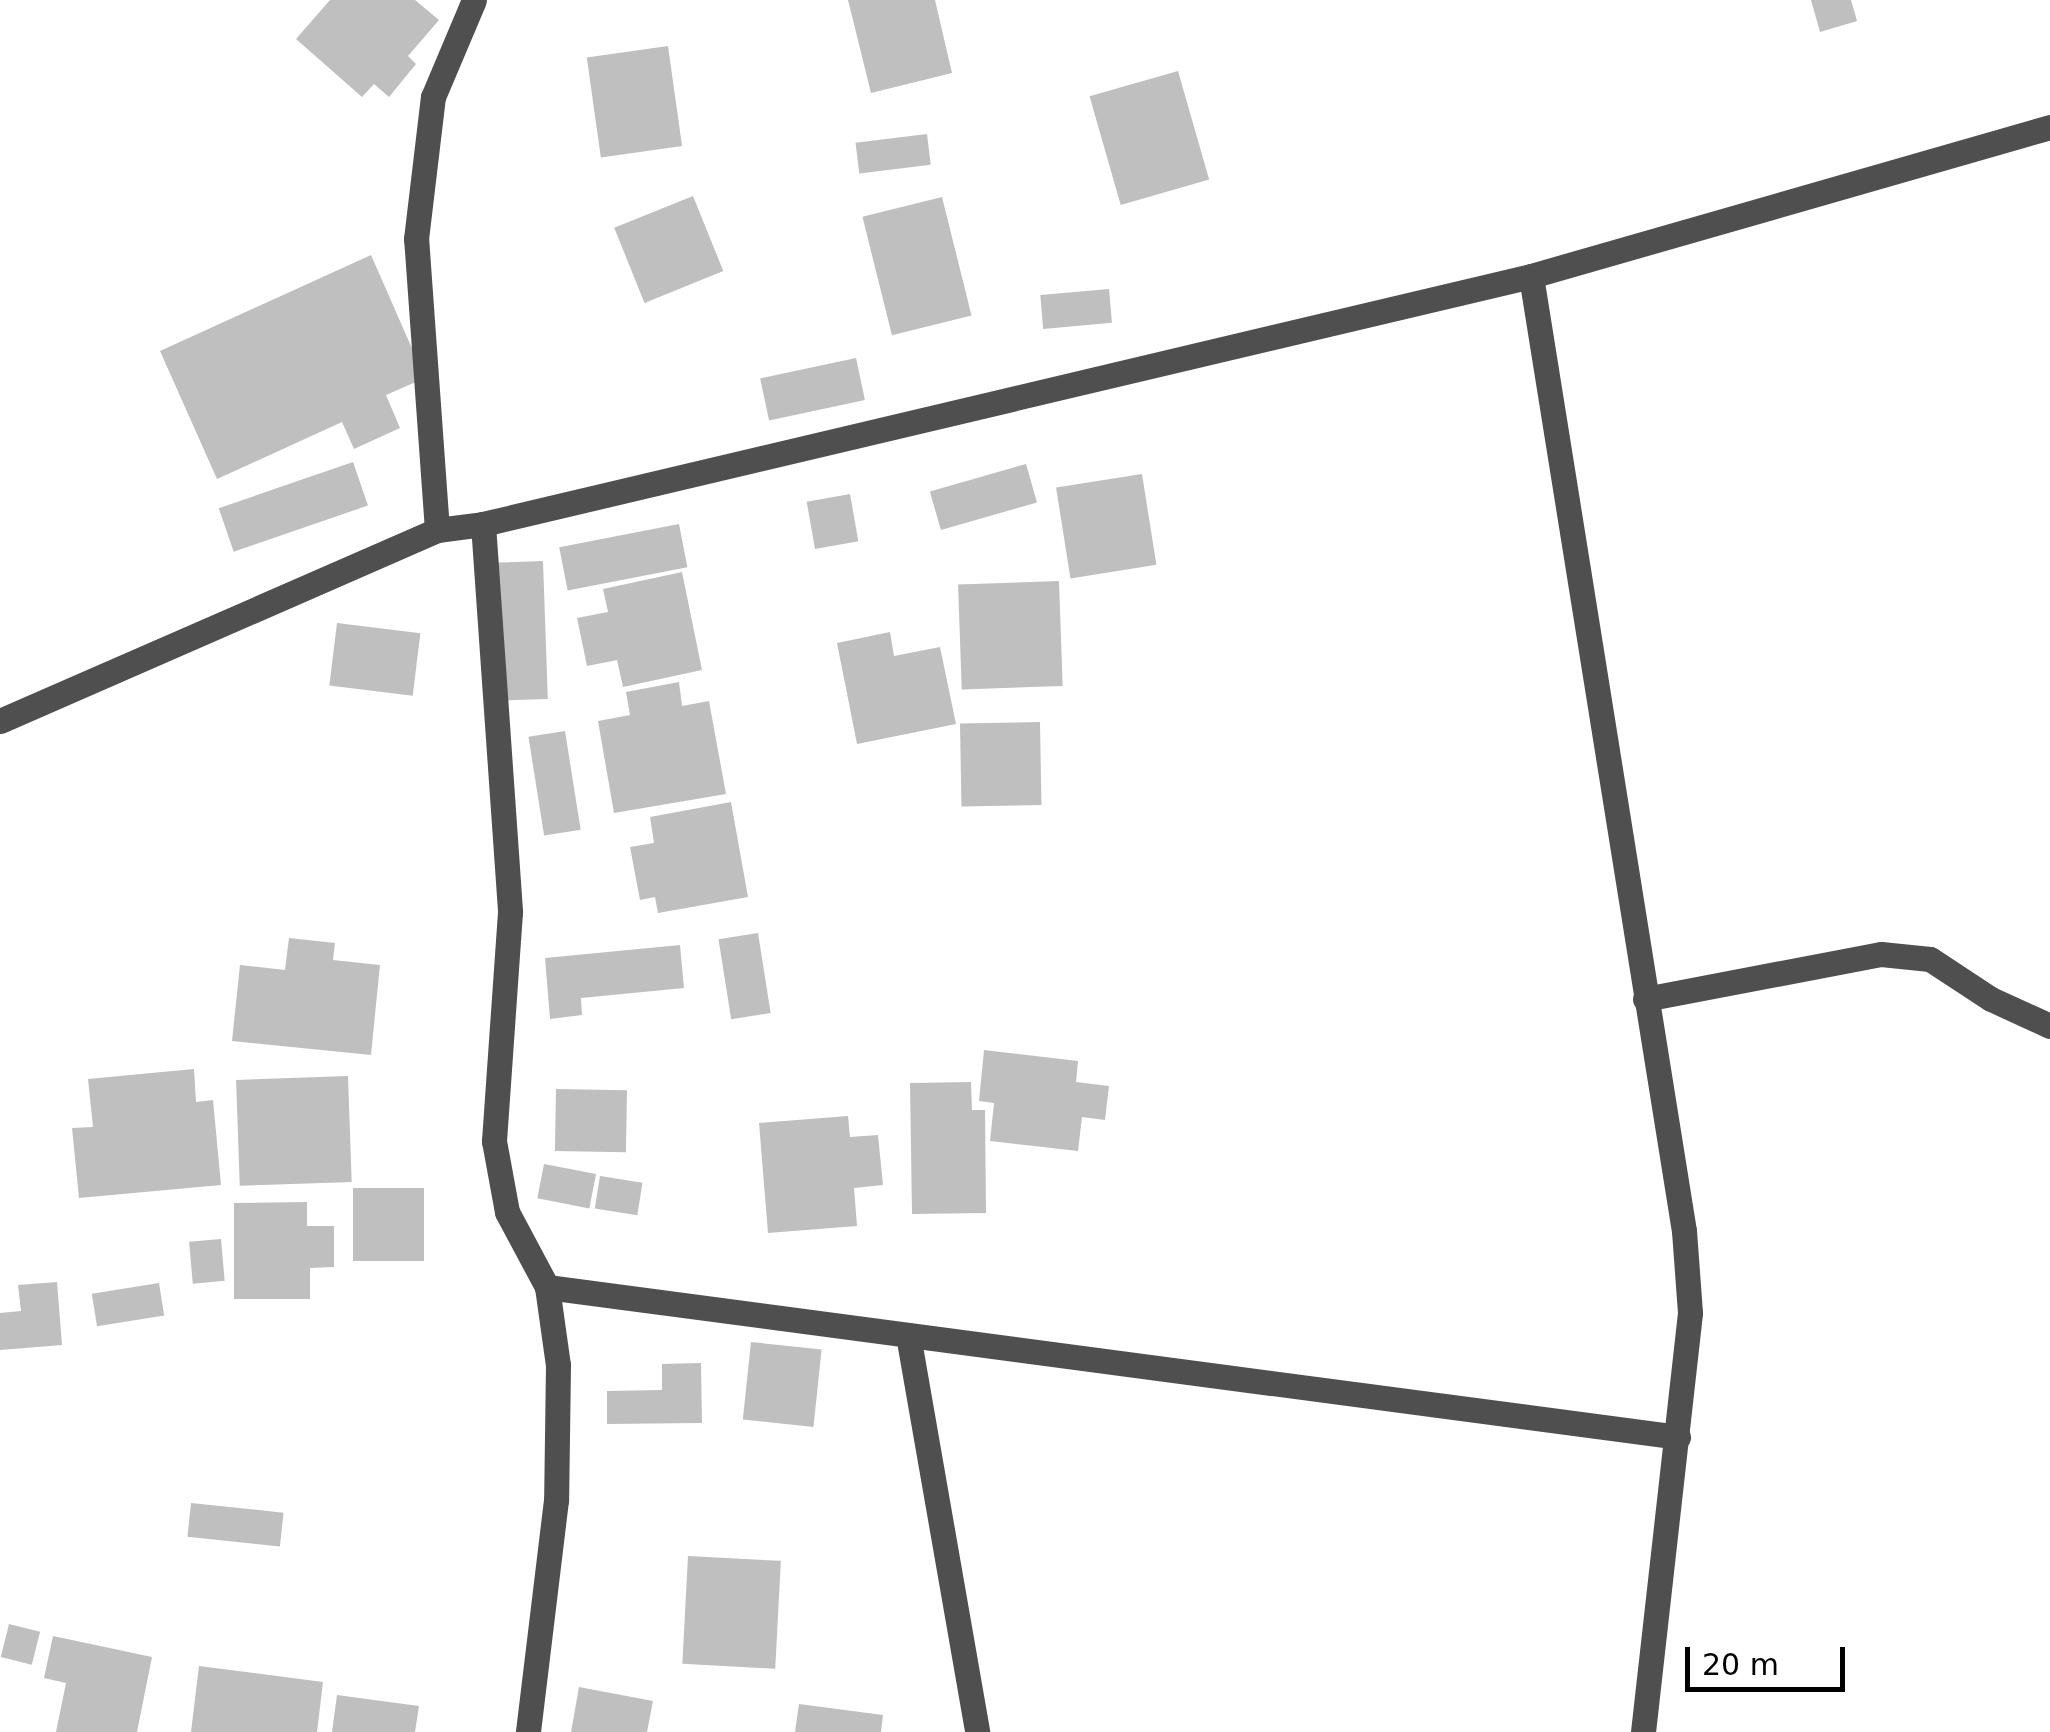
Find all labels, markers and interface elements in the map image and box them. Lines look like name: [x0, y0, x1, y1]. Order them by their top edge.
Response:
scale bar: [1690, 1627, 1850, 1689]
text: 20 m: [1702, 1647, 1779, 1682]

